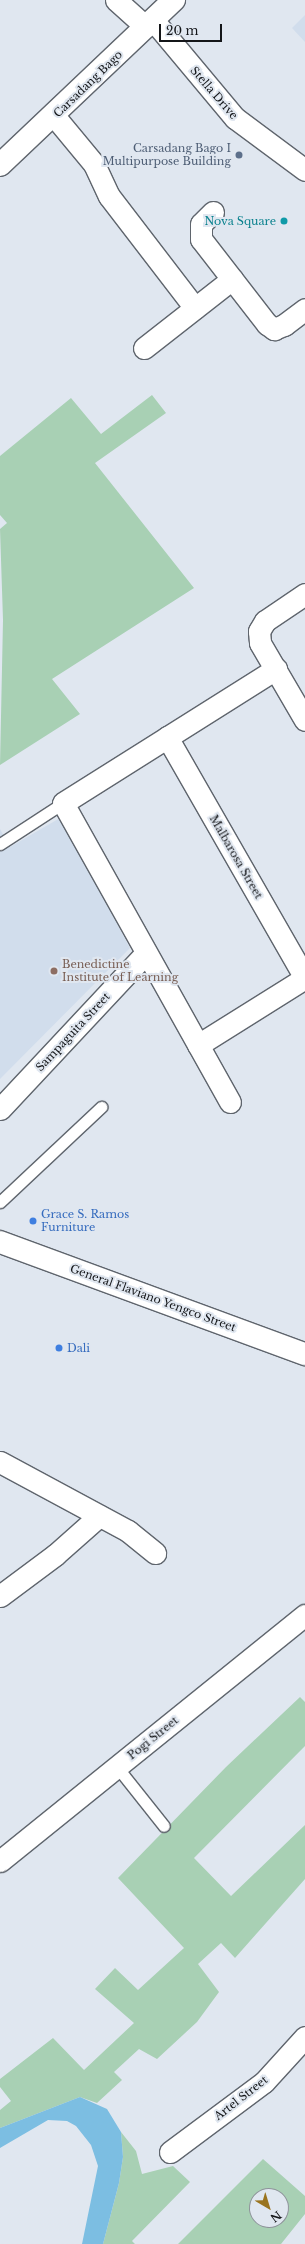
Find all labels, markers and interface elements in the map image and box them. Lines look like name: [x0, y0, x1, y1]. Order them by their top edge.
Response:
scale bar: [161, 16, 224, 42]
text: 20 m: [166, 23, 198, 38]
street label: Carsadang Bago: [51, 48, 125, 120]
street label: Stella Drive: [188, 64, 240, 122]
place label: Carsadang Bago I Multipurpose Building: [103, 142, 231, 168]
marker: Carsadang Bago I Multipurpose Building: [234, 150, 244, 160]
place label: Nova Square: [204, 214, 276, 228]
marker: Nova Square: [279, 216, 289, 226]
street label: Malbarosa Street: [207, 813, 265, 901]
place label: Benedictine Institute of Learning: [62, 958, 178, 984]
marker: Benedictine Institute of Learning: [49, 966, 59, 976]
street label: Sampaguita Street: [33, 990, 113, 1074]
place label: Grace S. Ramos Furniture: [41, 1208, 129, 1234]
marker: Grace S. Ramos Furniture: [28, 1216, 38, 1226]
street label: General Flaviano Yengco Street: [68, 1262, 238, 1334]
place label: Dali: [67, 1341, 90, 1355]
marker: Dali: [54, 1343, 64, 1353]
street label: Pogi Street: [125, 1714, 181, 1762]
street label: Artel Street: [212, 2073, 270, 2123]
north arrow: [249, 2188, 289, 2228]
text: N: [267, 2208, 284, 2225]

